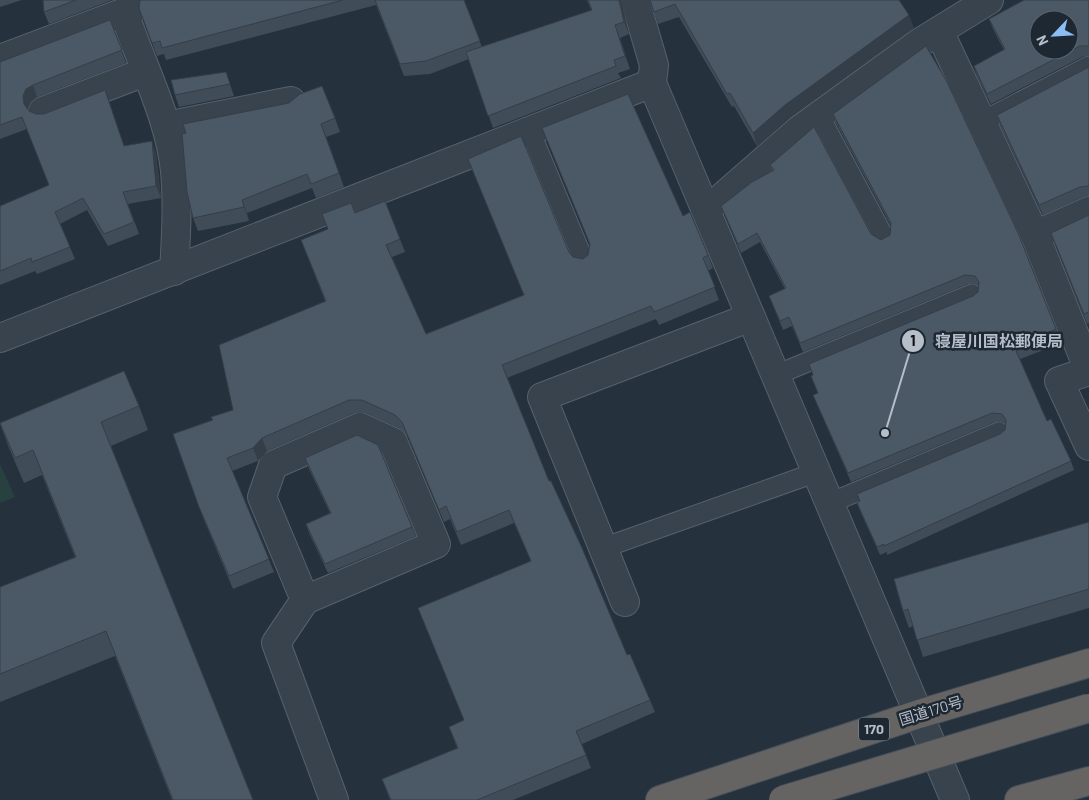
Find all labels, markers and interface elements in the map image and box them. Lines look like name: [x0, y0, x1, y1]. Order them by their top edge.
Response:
north arrow: [1029, 10, 1079, 60]
text: N: [1032, 33, 1051, 49]
callout: 寝屋川国松郵便局: [900, 326, 1073, 357]
text: 1: [910, 331, 916, 349]
text: 寝屋川国松郵便局: [935, 331, 1063, 350]
street label: 国道170号: [897, 692, 965, 728]
road number: 170: [859, 718, 889, 741]

